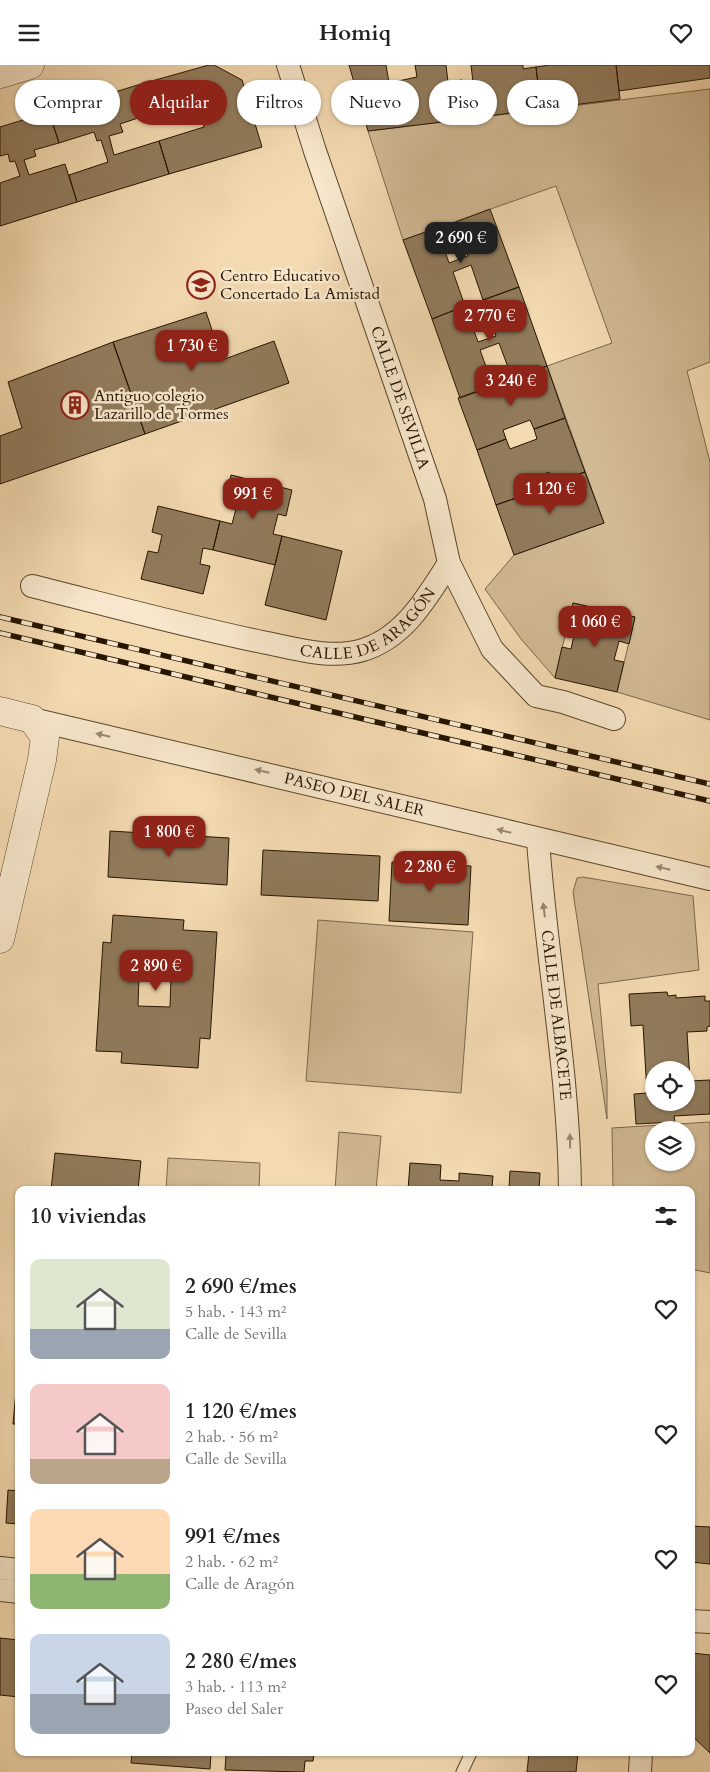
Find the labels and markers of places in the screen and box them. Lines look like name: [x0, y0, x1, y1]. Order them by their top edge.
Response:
pin: 2 690 €: [415, 221, 507, 264]
place label: Centro Educativo Concertado La Amistad: [220, 265, 380, 305]
school or university icon: Centro Educativo Concertado La Amistad: [186, 270, 216, 300]
pin: 2 770 €: [444, 299, 536, 342]
pin: 1 730 €: [146, 329, 238, 372]
pin: 3 240 €: [465, 365, 557, 407]
place label: Antiguo colegio Lazarillo de Tormes: [94, 385, 229, 425]
building icon: Antiguo colegio Lazarillo de Tormes: [60, 390, 90, 420]
pin: 1 120 €: [504, 473, 596, 515]
pin: 991 €: [218, 477, 288, 520]
pin: 1 060 €: [549, 605, 641, 648]
pin: 1 800 €: [123, 815, 215, 858]
pin: 2 280 €: [384, 851, 476, 893]
pin: 2 890 €: [110, 949, 202, 992]

